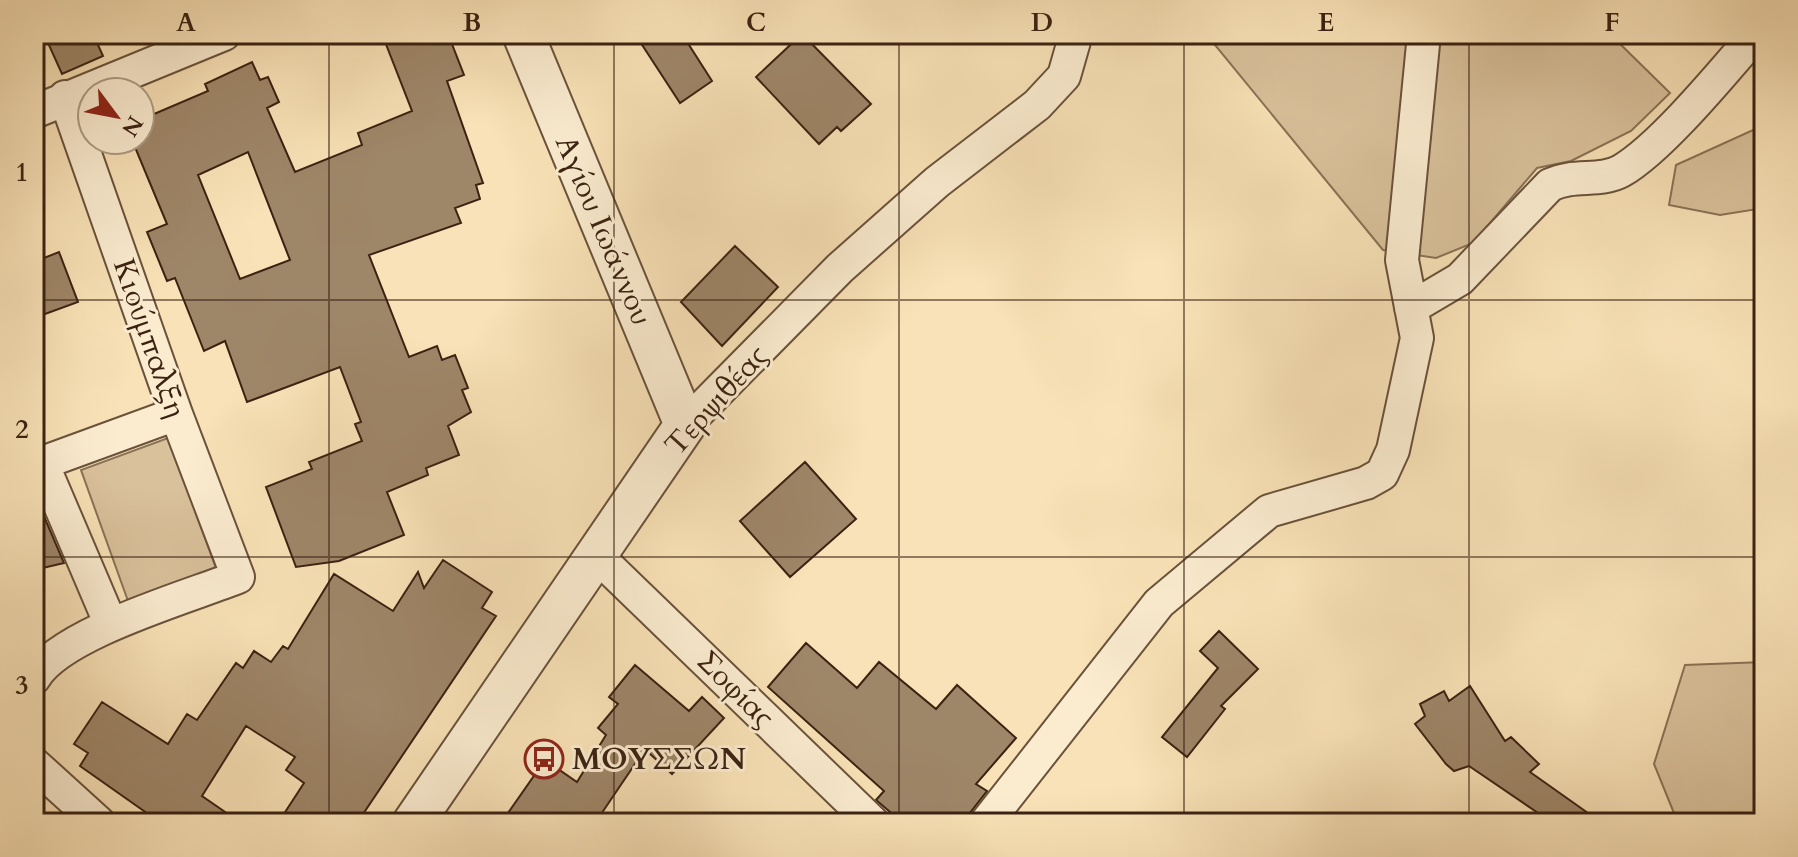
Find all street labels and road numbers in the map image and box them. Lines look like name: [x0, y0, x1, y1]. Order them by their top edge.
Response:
street label: Αγίου Ιωάννου: [545, 129, 662, 331]
street label: Κιούμπαλξη: [103, 253, 196, 423]
street label: Τερψιθέας: [656, 336, 777, 465]
street label: Σοφίας: [688, 641, 784, 737]

